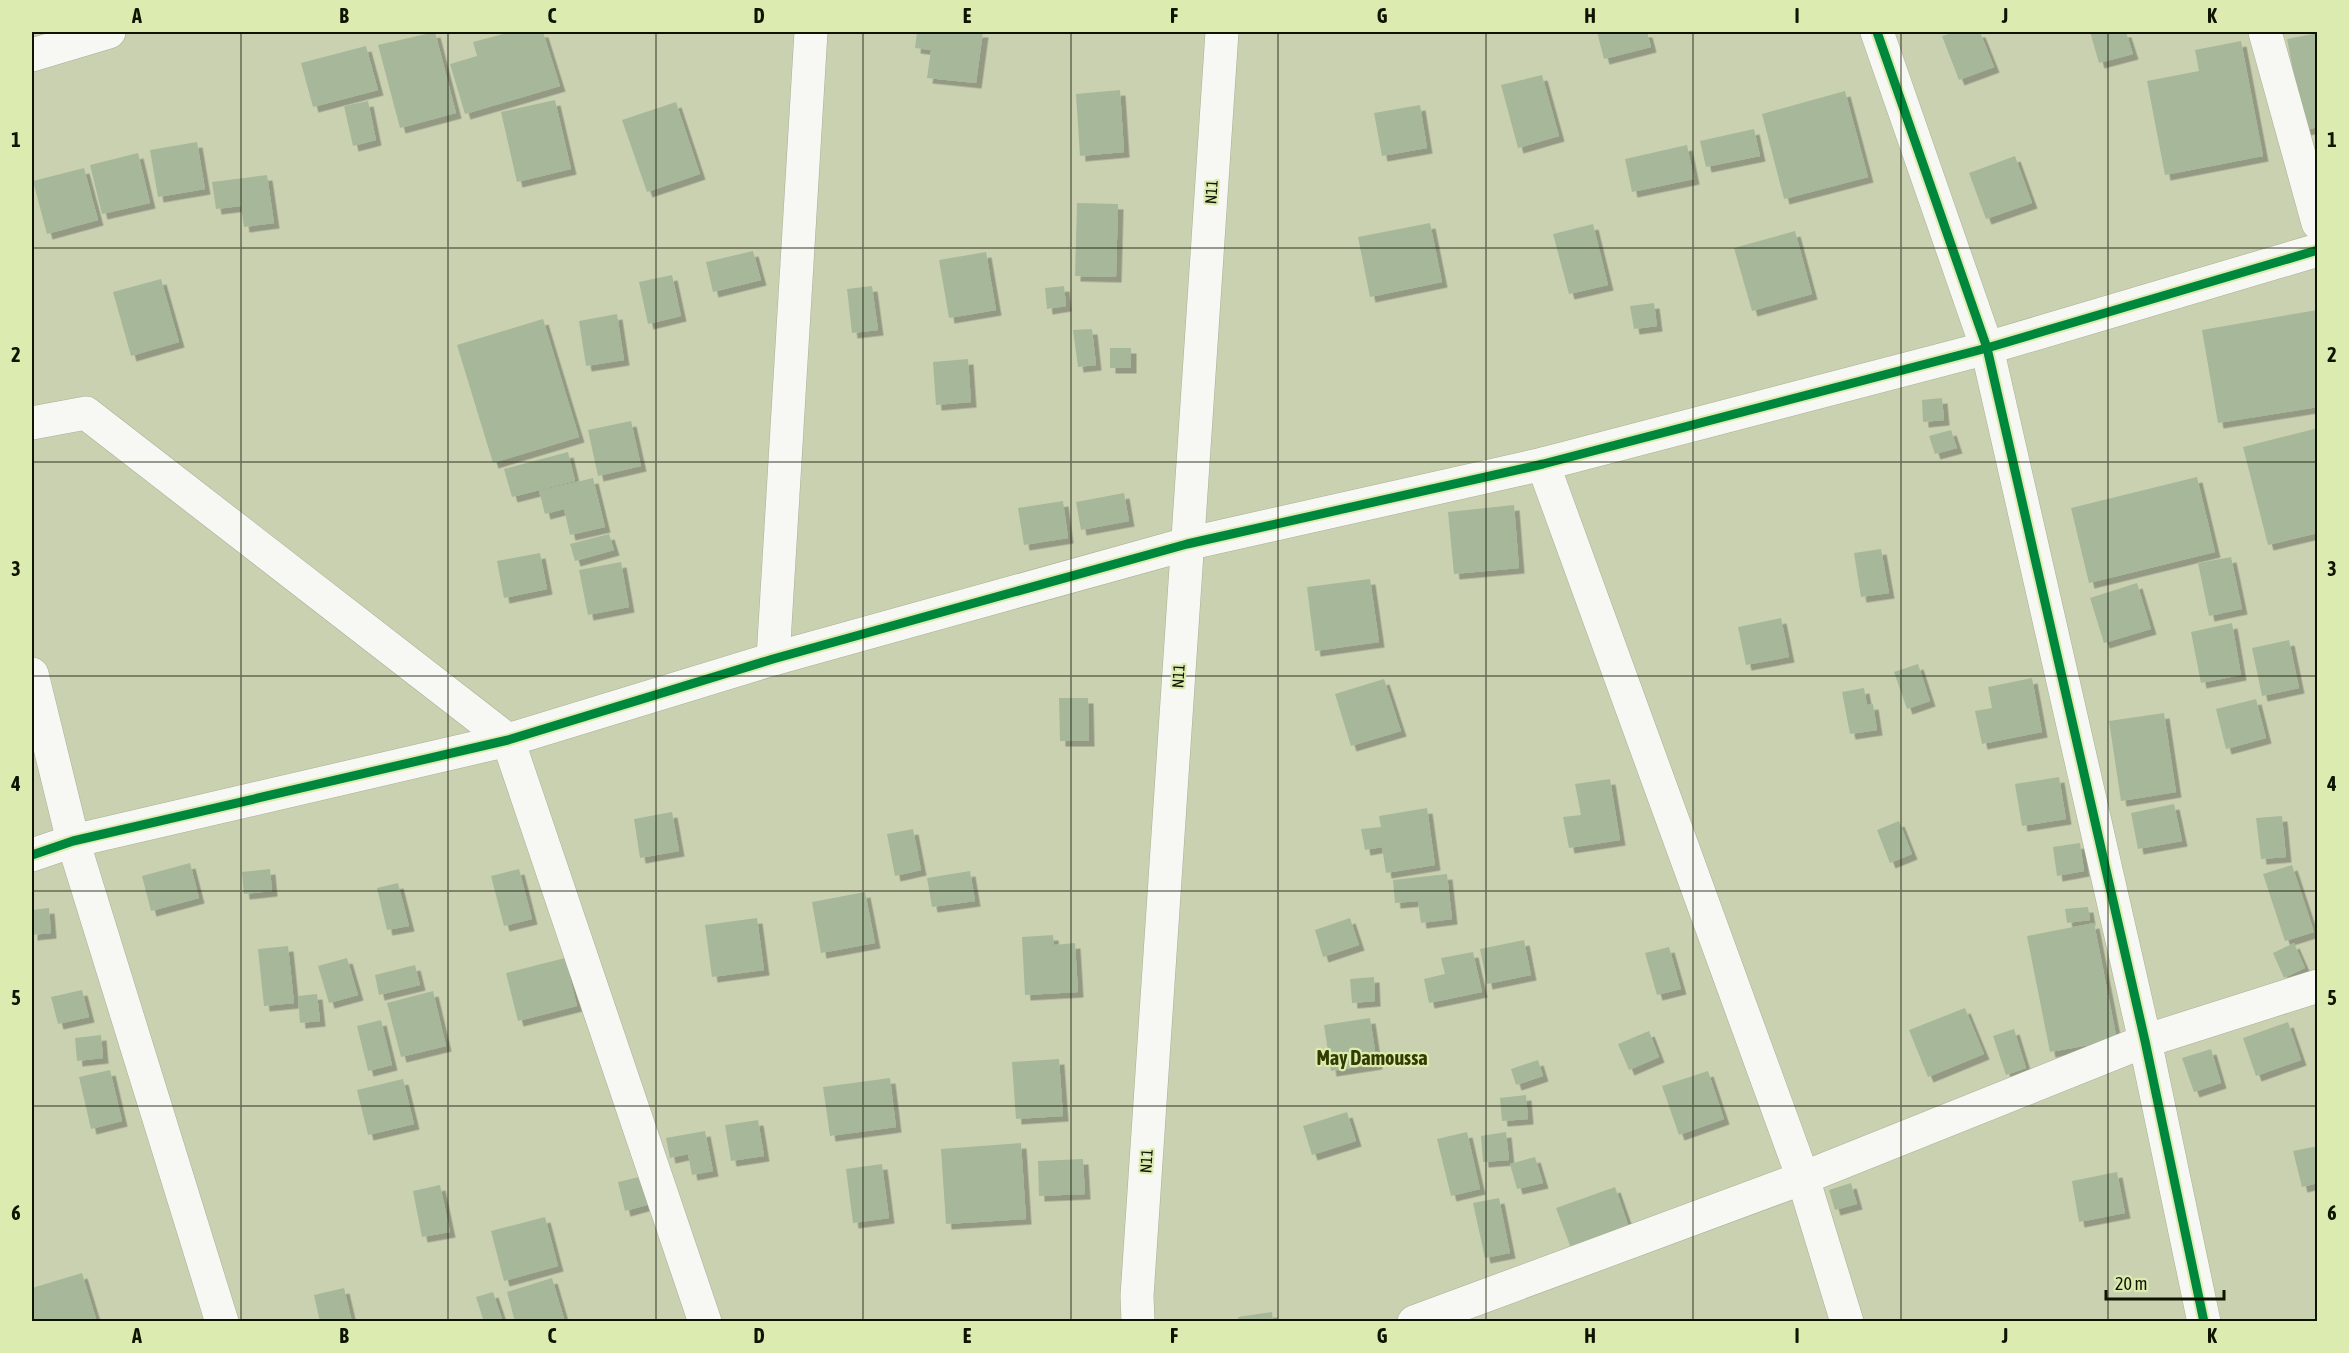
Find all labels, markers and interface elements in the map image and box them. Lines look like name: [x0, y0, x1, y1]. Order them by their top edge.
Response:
text: A: [131, 4, 142, 27]
text: B: [339, 4, 349, 27]
text: C: [548, 4, 557, 27]
text: D: [753, 4, 765, 27]
text: E: [963, 4, 972, 27]
text: F: [1170, 4, 1178, 27]
text: G: [1377, 4, 1388, 27]
text: H: [1584, 4, 1596, 27]
text: I: [1794, 4, 1800, 27]
text: J: [2001, 4, 2008, 27]
text: K: [2207, 4, 2217, 27]
text: 1: [11, 128, 21, 151]
text: 1: [2327, 128, 2337, 151]
street label: N11: [1201, 179, 1221, 205]
text: 2: [11, 343, 21, 366]
text: 2: [2327, 343, 2337, 366]
text: 3: [11, 557, 21, 580]
text: 3: [2327, 557, 2337, 580]
street label: N11: [1168, 663, 1188, 689]
text: 4: [10, 772, 21, 795]
text: 4: [2326, 772, 2337, 795]
text: 5: [11, 986, 21, 1009]
text: 5: [2327, 986, 2337, 1009]
district label: May Damoussa: [1316, 1046, 1428, 1069]
street label: N11: [1136, 1148, 1156, 1174]
text: 6: [11, 1201, 21, 1224]
text: 6: [2327, 1201, 2337, 1224]
scale bar: [2106, 1263, 2224, 1301]
text: 20 m: [2115, 1273, 2147, 1294]
text: A: [131, 1324, 142, 1347]
text: B: [339, 1324, 349, 1347]
text: C: [548, 1324, 557, 1347]
text: D: [753, 1324, 765, 1347]
text: E: [963, 1324, 972, 1347]
text: F: [1170, 1324, 1178, 1347]
text: G: [1377, 1324, 1388, 1347]
text: H: [1584, 1324, 1596, 1347]
text: I: [1794, 1324, 1800, 1347]
text: J: [2001, 1324, 2008, 1347]
text: K: [2207, 1324, 2217, 1347]

